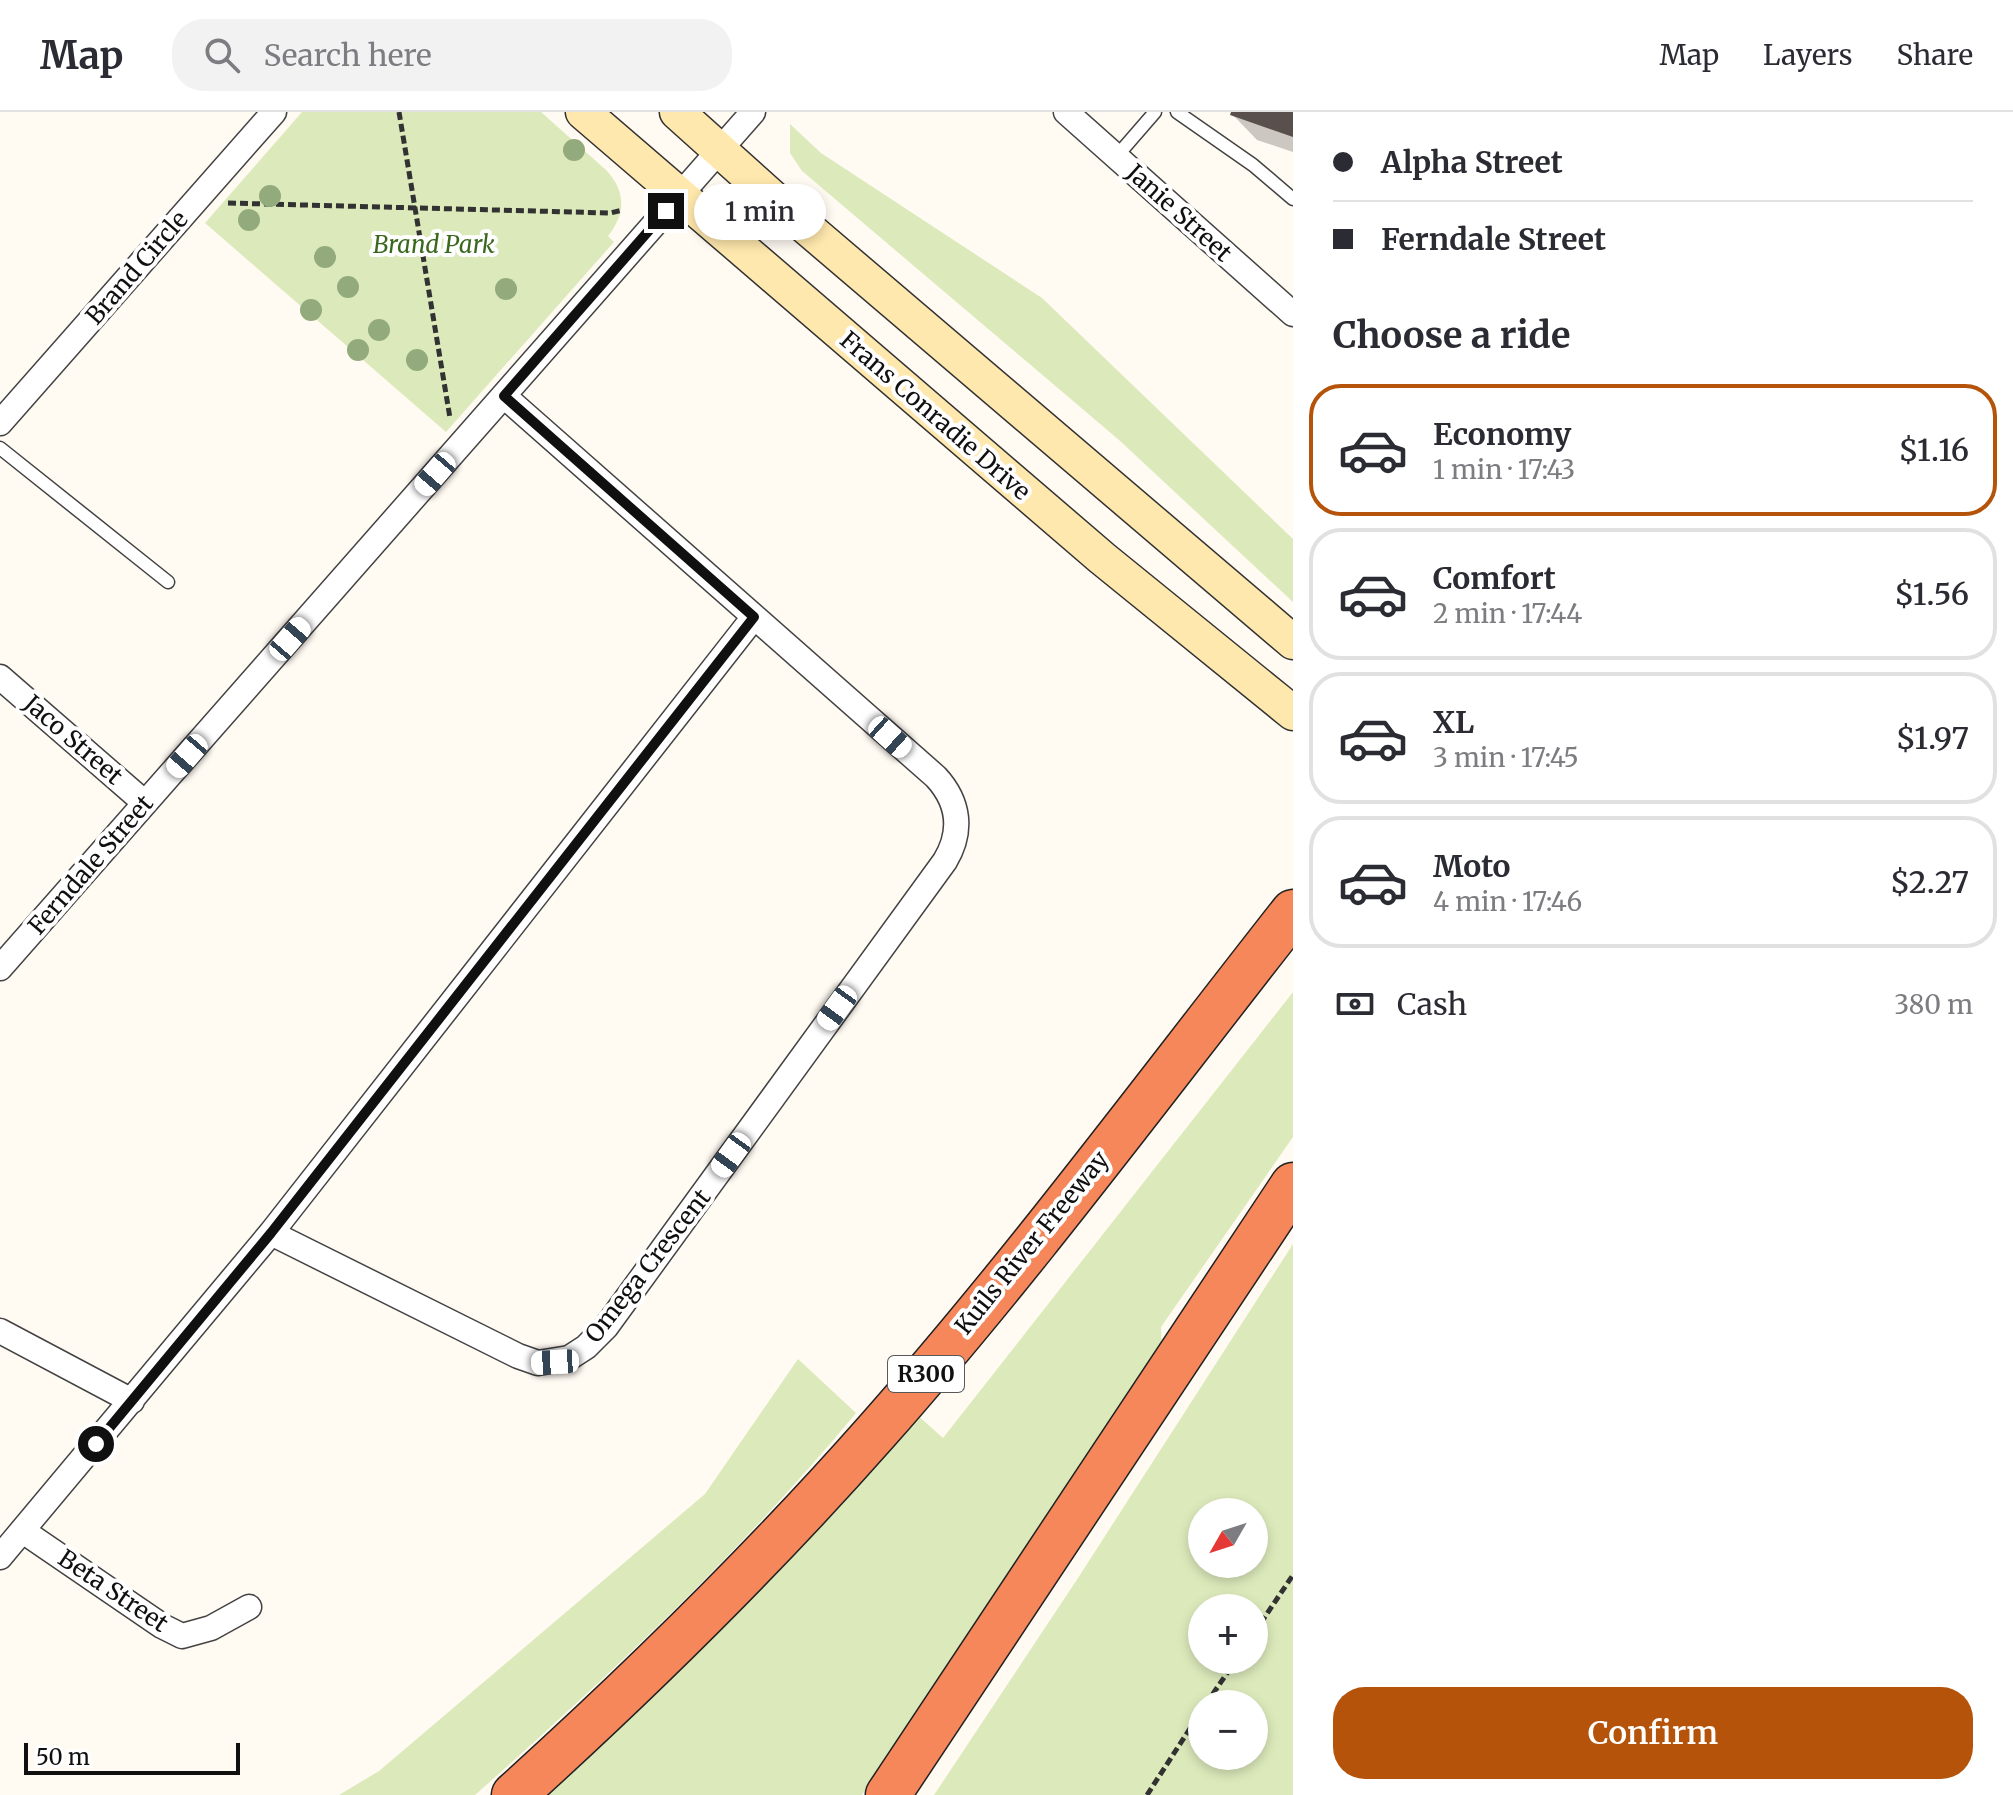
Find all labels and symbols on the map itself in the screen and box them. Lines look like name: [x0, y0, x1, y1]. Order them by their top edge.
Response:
street label: Janie Street: [1119, 156, 1239, 269]
callout: 1 min: [694, 183, 826, 239]
route end: [648, 193, 684, 229]
street label: Brand Circle: [79, 204, 194, 331]
park label: Brand Park: [373, 229, 495, 260]
street label: Frans Conradie Drive: [834, 324, 1037, 507]
car: [410, 448, 460, 500]
car: [265, 613, 315, 665]
street label: Jaco Street: [17, 687, 130, 792]
car: [864, 712, 916, 762]
car: [162, 730, 212, 782]
street label: Ferndale Street: [22, 788, 160, 941]
car: [813, 982, 861, 1034]
car: [707, 1129, 755, 1181]
street label: Kuils River Freeway: [948, 1145, 1115, 1341]
street label: Omega Crescent: [578, 1182, 718, 1349]
car: [530, 1349, 580, 1375]
road number: R300: [888, 1356, 964, 1392]
route start: [78, 1426, 114, 1462]
north arrow: [1188, 1498, 1268, 1578]
street label: Beta Street: [52, 1542, 175, 1639]
scale bar: [24, 1739, 240, 1775]

